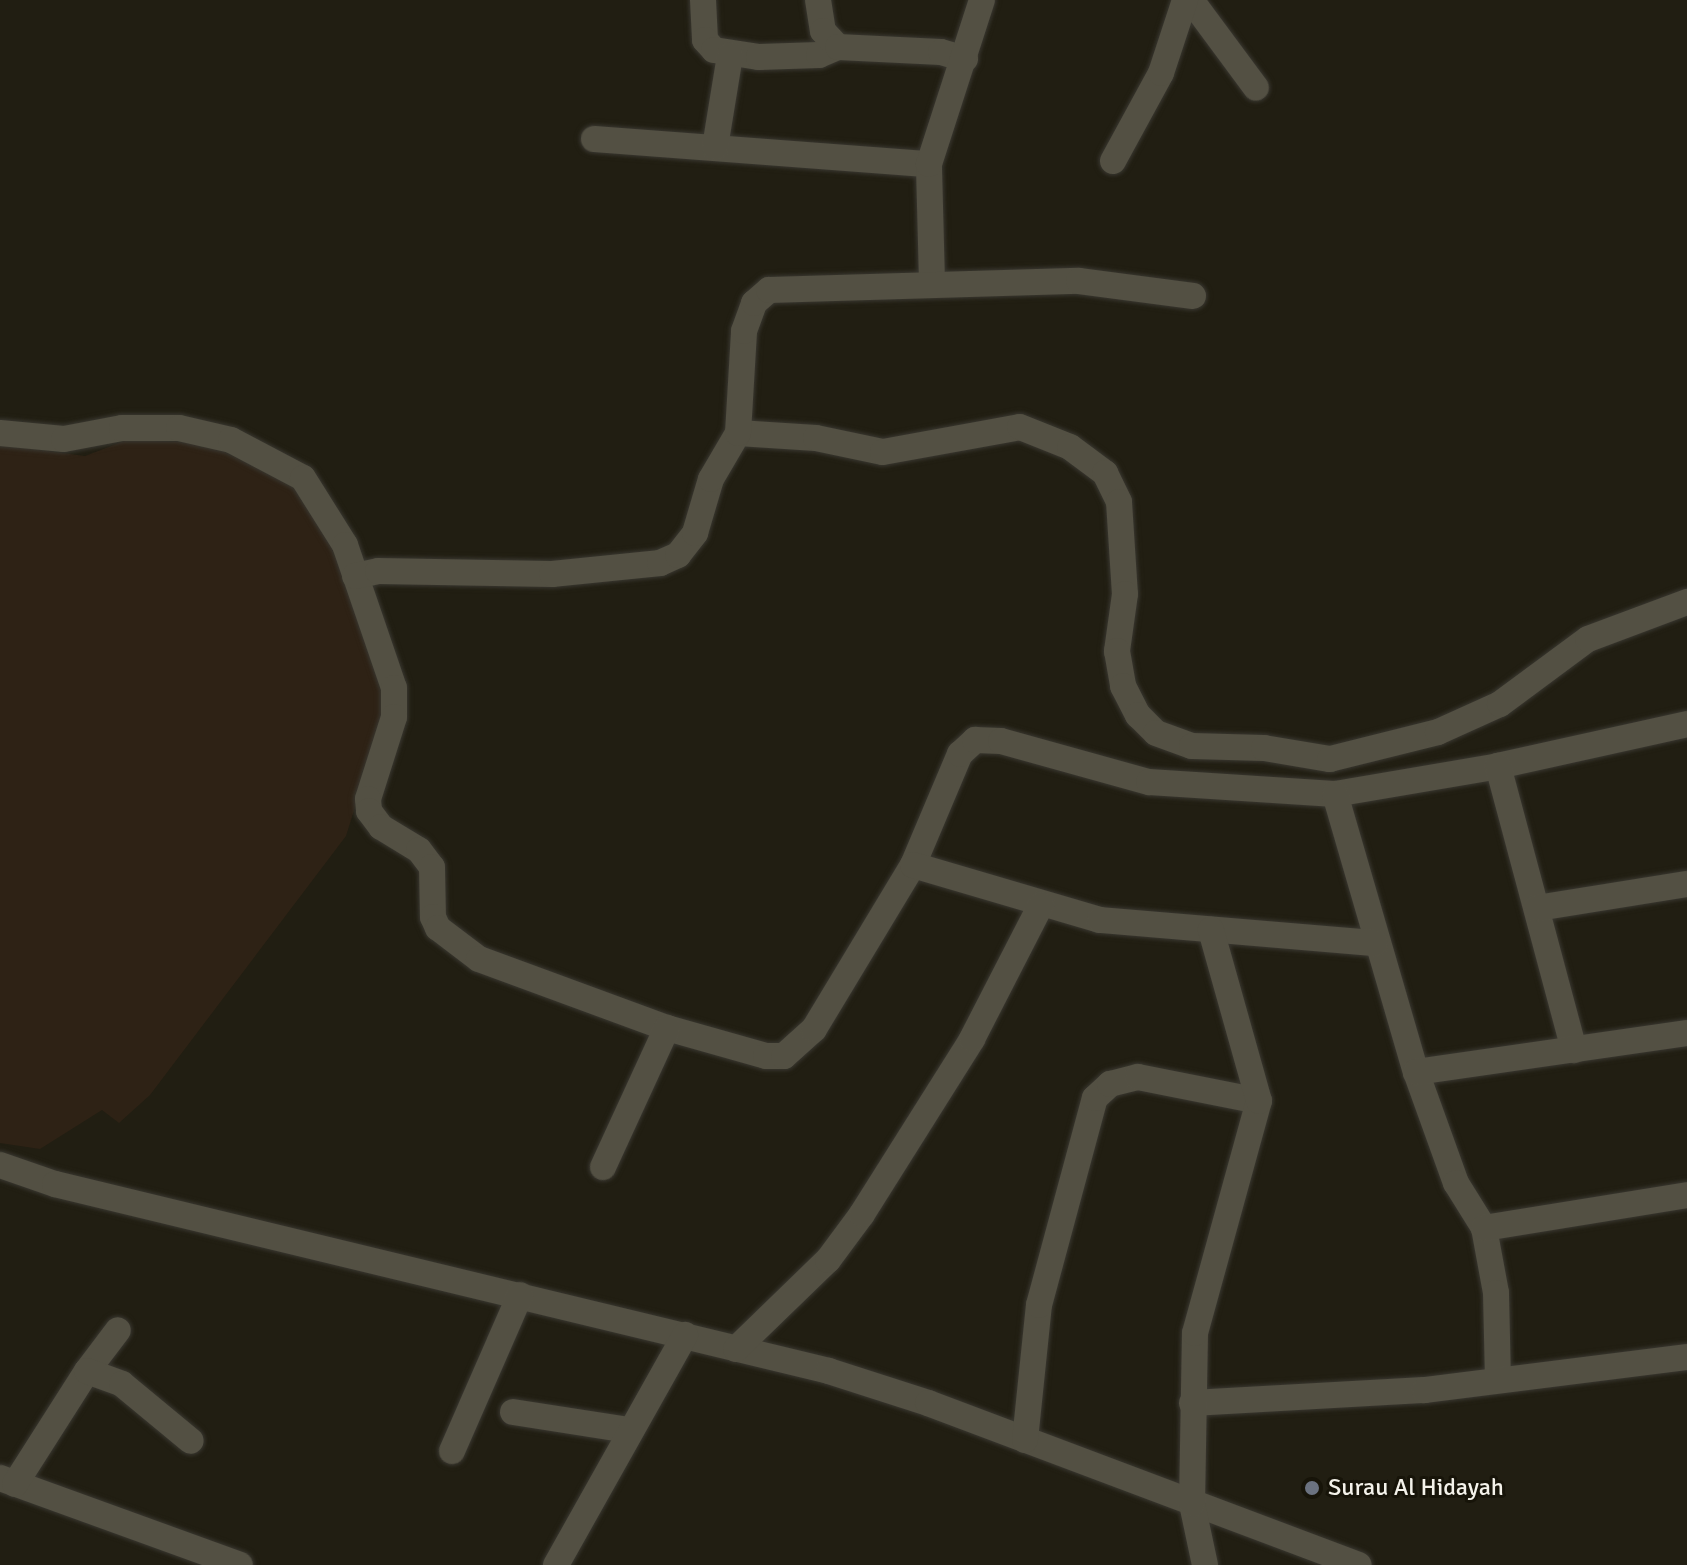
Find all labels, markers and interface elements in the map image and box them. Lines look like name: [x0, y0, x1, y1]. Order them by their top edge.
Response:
place label: Surau Al Hidayah: [1328, 1474, 1504, 1502]
marker: Surau Al Hidayah: [1303, 1479, 1321, 1497]

